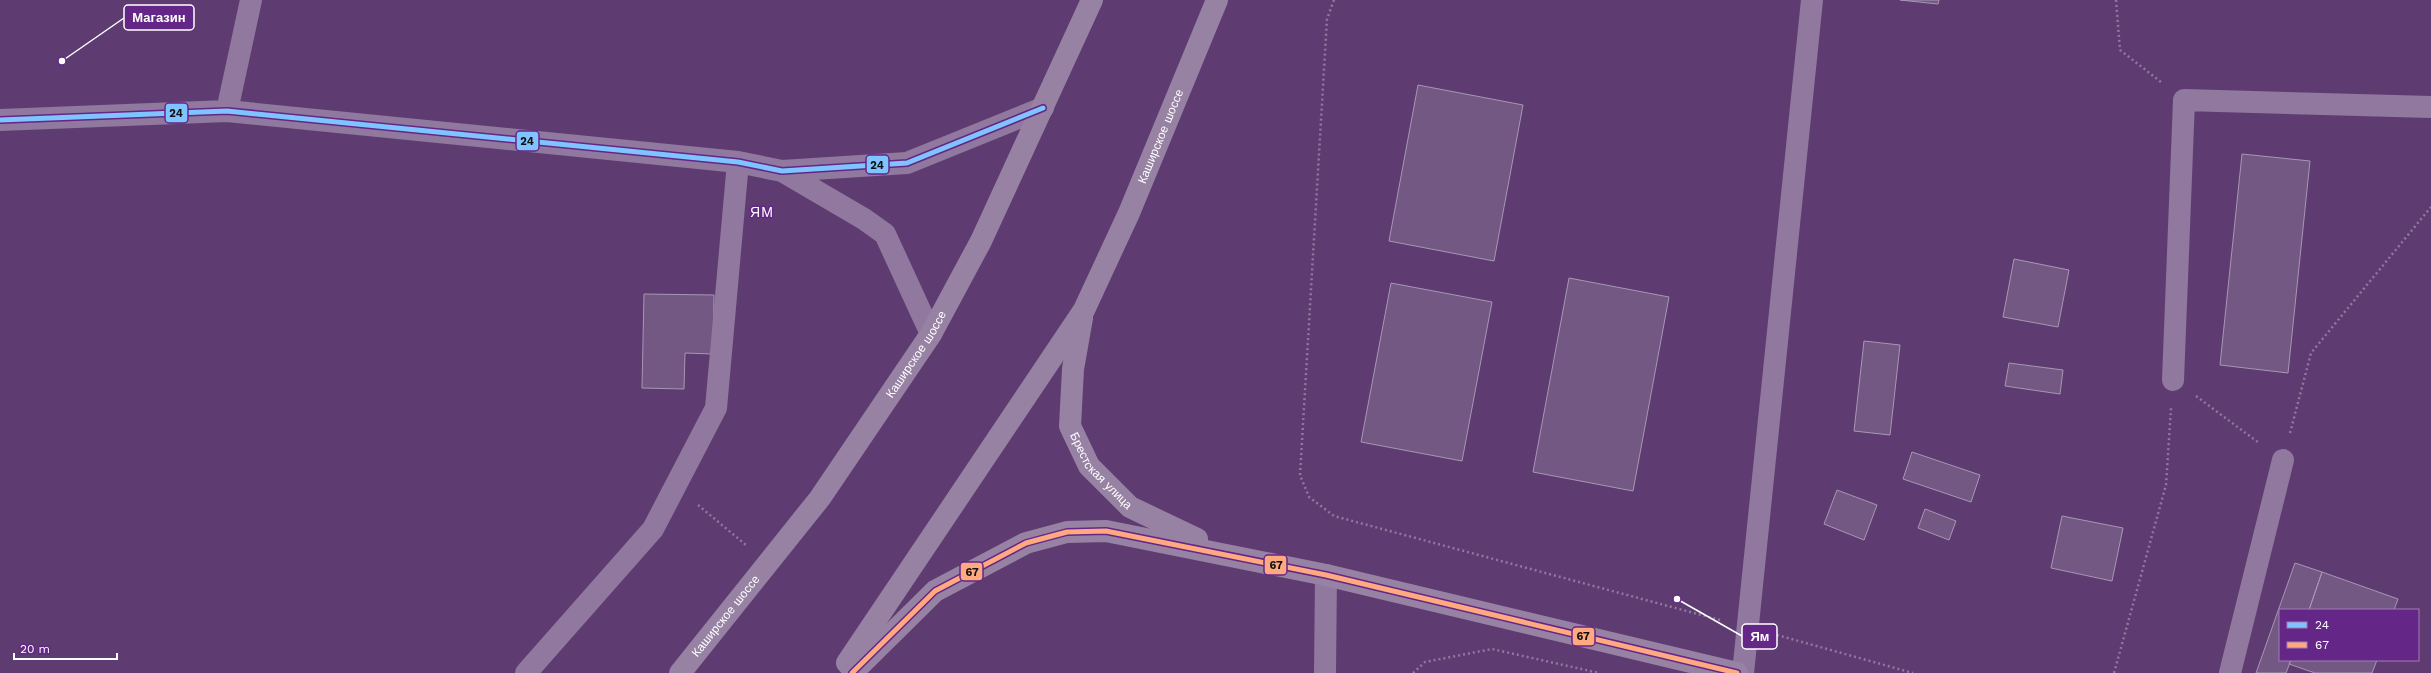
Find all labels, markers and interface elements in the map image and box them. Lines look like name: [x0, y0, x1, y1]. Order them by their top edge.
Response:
callout: Магазин: [124, 5, 194, 30]
text: Магазин: [132, 10, 186, 25]
street label: Каширское шоссе: [1135, 87, 1186, 186]
line badge: 24: [165, 103, 188, 123]
text: 24: [169, 107, 183, 120]
line badge: 24: [516, 131, 539, 151]
text: 24: [520, 135, 534, 148]
line badge: 24: [866, 155, 889, 174]
text: 24: [870, 159, 884, 172]
district label: ЯМ: [750, 204, 774, 220]
street label: Каширское шоссе: [883, 308, 949, 400]
street label: Брестская улица: [1067, 430, 1135, 512]
line badge: 67: [1264, 555, 1287, 575]
text: 67: [1269, 559, 1283, 572]
line badge: 67: [960, 562, 983, 581]
text: 67: [965, 566, 979, 579]
street label: Каширское шоссе: [689, 572, 763, 660]
legend: [2279, 609, 2419, 661]
text: 24: [2315, 618, 2329, 632]
callout: Ям: [1742, 624, 1777, 649]
line badge: 67: [1572, 627, 1595, 646]
text: Ям: [1751, 629, 1769, 644]
text: 67: [1576, 630, 1590, 643]
scale bar: [14, 635, 117, 661]
text: 67: [2315, 638, 2329, 652]
text: 20 m: [20, 642, 50, 656]

